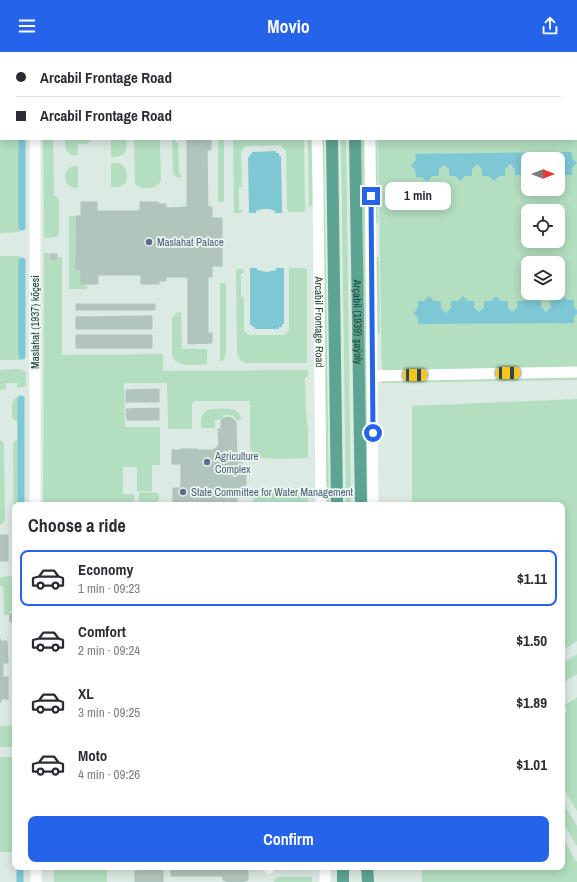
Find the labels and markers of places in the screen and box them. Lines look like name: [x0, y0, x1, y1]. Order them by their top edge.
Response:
place label: Maslahat Palace: [157, 235, 224, 249]
marker: Maslahat Palace: [144, 237, 154, 247]
place label: Agriculture Complex: [214, 449, 259, 476]
marker: Agriculture Complex: [202, 457, 212, 467]
place label: State Committee for Water Management: [191, 485, 354, 499]
marker: State Committee for Water Management: [178, 487, 188, 497]

